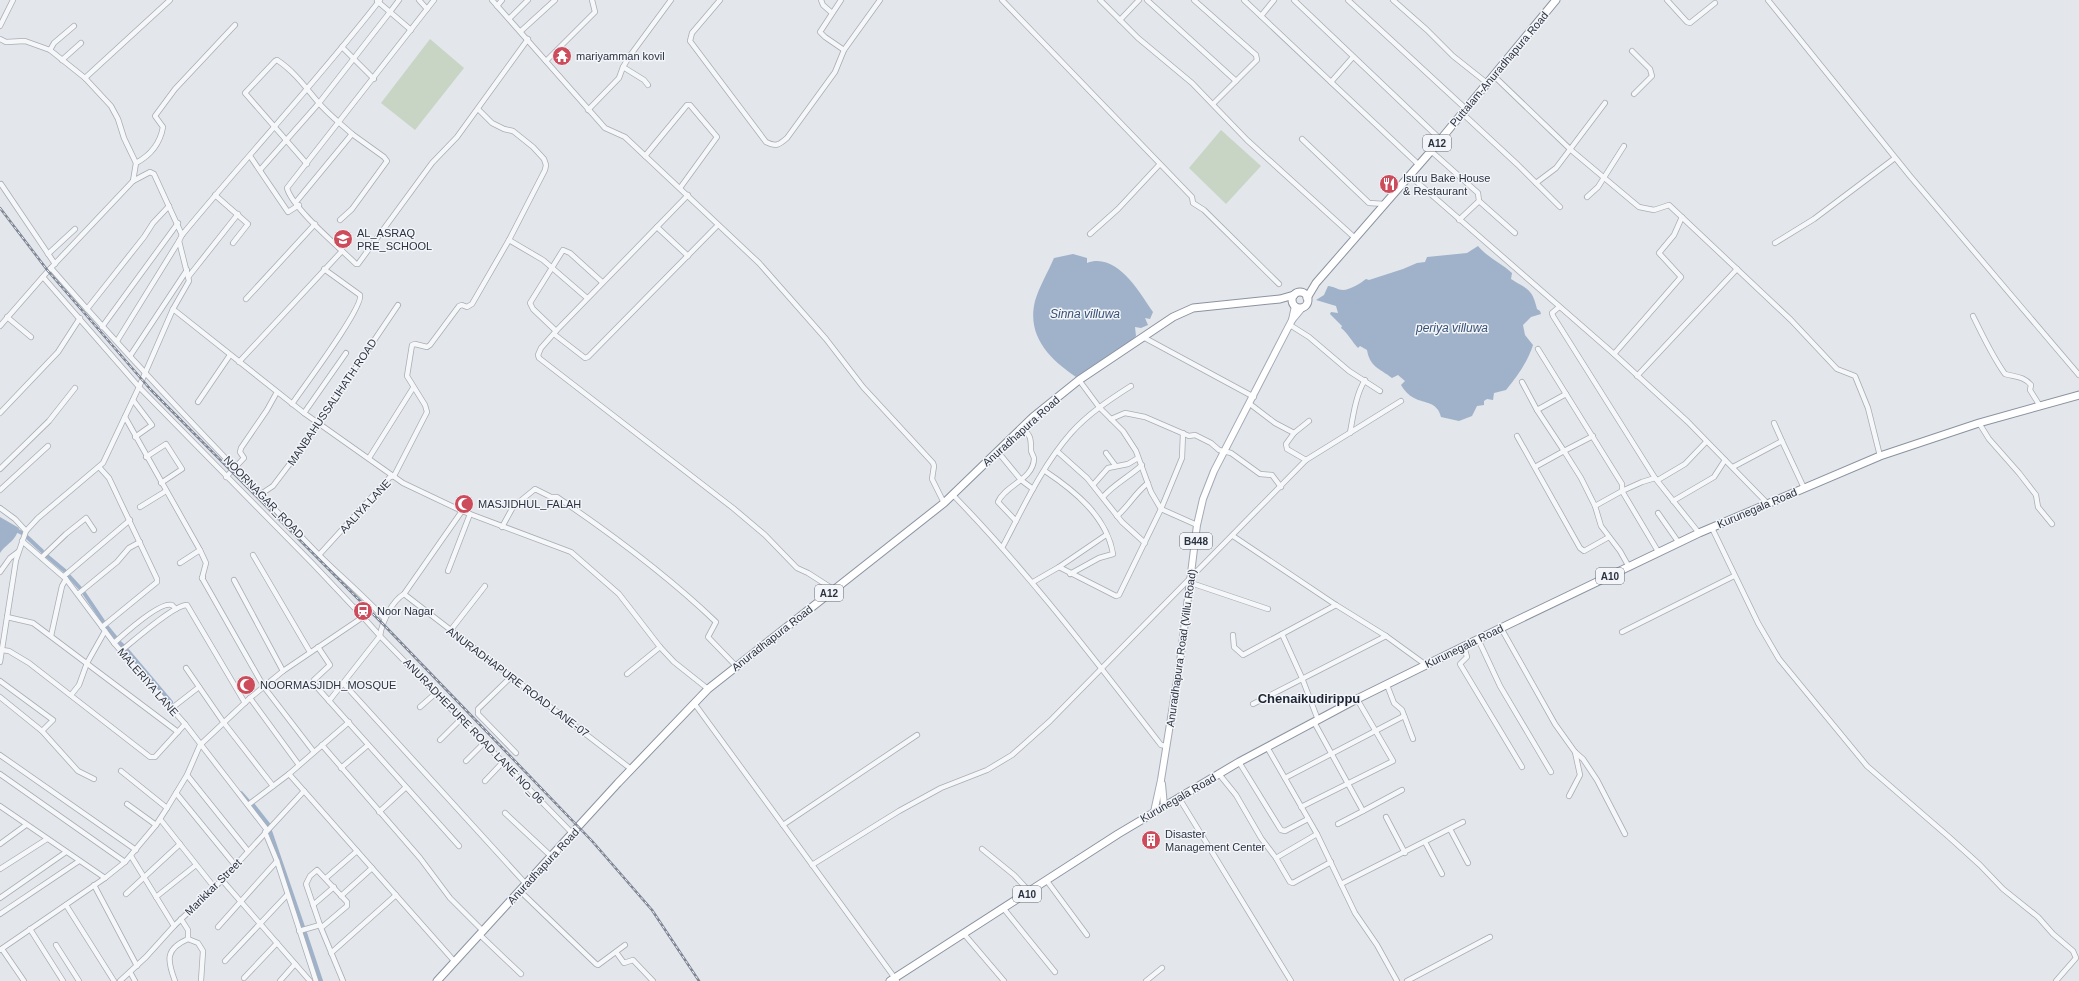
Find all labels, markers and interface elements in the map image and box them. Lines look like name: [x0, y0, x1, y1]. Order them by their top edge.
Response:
street label: Puttalam-Anuradhapura Road: [1447, 9, 1551, 129]
temple icon: mariyamman kovil: [551, 45, 573, 67]
place label: mariyamman kovil: [576, 50, 665, 62]
road number: A12: [1423, 135, 1451, 151]
place label: Isuru Bake House & Restaurant: [1403, 172, 1490, 197]
restaurant icon: Isuru Bake House & Restaurant: [1378, 173, 1400, 195]
place label: AL_ASRAQ PRE_SCHOOL: [357, 227, 432, 252]
school or university icon: AL_ASRAQ PRE_SCHOOL: [332, 228, 354, 250]
water label: Sinna villuwa: [1050, 307, 1120, 321]
water label: periya villuwa: [1415, 321, 1488, 335]
street label: MANBAHUSSALIHATH ROAD: [285, 336, 379, 468]
street label: Anuradhapura Road: [980, 393, 1062, 469]
street label: NOORNAGAR_ROAD: [221, 453, 307, 541]
street label: AALIYA LANE: [337, 477, 393, 535]
street label: Kurunegala Road: [1715, 486, 1799, 530]
mosque icon: MASJIDHUL_FALAH: [453, 493, 475, 515]
place label: MASJIDHUL_FALAH: [478, 498, 581, 510]
road number: B448: [1180, 533, 1212, 549]
street label: Anuradhapura Road (Villu Road): [1164, 568, 1198, 728]
road number: A10: [1596, 568, 1624, 584]
road number: A12: [815, 585, 843, 601]
station icon: Noor Nagar: [352, 600, 374, 622]
street label: Anuradhapura Road: [729, 603, 815, 673]
place label: Noor Nagar: [377, 605, 434, 617]
street label: Kurunegala Road: [1423, 622, 1505, 670]
street label: ANURADHAPURE ROAD LANE-07: [445, 625, 591, 739]
street label: MALERIYA LANE: [115, 646, 181, 718]
street label: ANURADHEPURE ROAD LANE NO_06: [401, 656, 547, 806]
mosque icon: NOORMASJIDH_MOSQUE: [235, 674, 257, 696]
place label: NOORMASJIDH_MOSQUE: [260, 679, 396, 691]
district label: Chenaikudirippu: [1258, 691, 1360, 706]
street label: Kurunegala Road: [1138, 771, 1218, 825]
street label: Anuradhapura Road: [505, 826, 581, 906]
place label: Disaster Management Center: [1165, 828, 1266, 853]
building icon: Disaster Management Center: [1140, 829, 1162, 851]
street label: Marikkar Street: [182, 856, 244, 918]
road number: A10: [1013, 886, 1041, 902]

